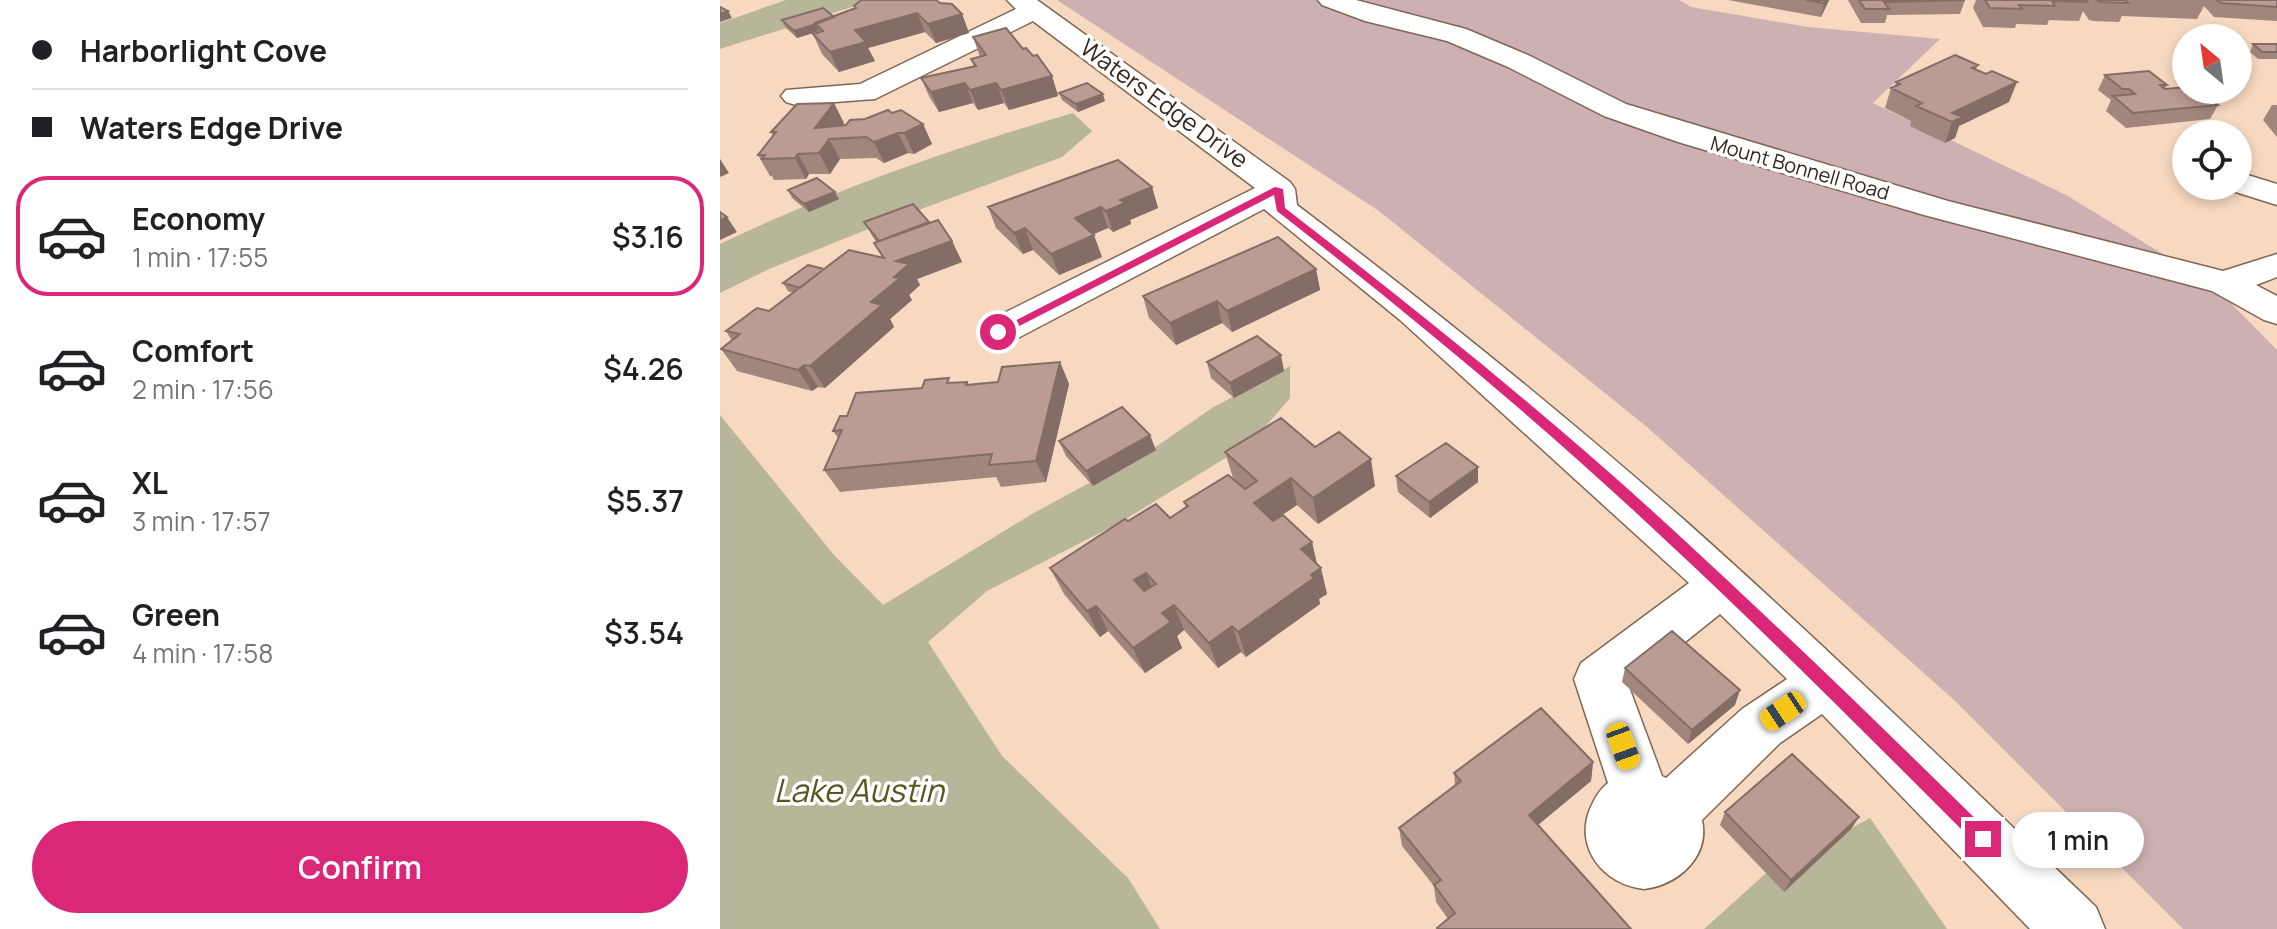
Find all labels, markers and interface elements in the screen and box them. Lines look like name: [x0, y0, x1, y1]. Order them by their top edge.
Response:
north arrow: [2172, 24, 2252, 104]
map controls: [2172, 24, 2252, 200]
text: Harborlight Cove: [80, 30, 327, 71]
street label: Waters Edge Drive: [1074, 31, 1256, 175]
text: Waters Edge Drive: [80, 107, 343, 148]
button: locate: [2172, 120, 2252, 200]
street label: Mount Bonnell Road: [1708, 129, 1893, 206]
text: Economy: [132, 198, 265, 239]
icon: car: [36, 200, 108, 272]
text: $3.16: [612, 216, 684, 257]
text: 1 min · 17:55: [132, 239, 268, 275]
route start: [980, 314, 1016, 350]
text: Comfort: [132, 330, 254, 371]
icon: car: [36, 332, 108, 404]
text: $4.26: [603, 348, 684, 389]
text: 2 min · 17:56: [132, 371, 274, 407]
text: XL: [132, 462, 168, 503]
icon: car: [36, 464, 108, 536]
text: $5.37: [607, 480, 684, 521]
text: 3 min · 17:57: [132, 503, 270, 539]
text: Green: [132, 594, 220, 635]
icon: car: [36, 596, 108, 668]
text: $3.54: [604, 612, 684, 653]
text: 4 min · 17:58: [132, 635, 273, 671]
car: [1756, 688, 1810, 734]
car: [1604, 719, 1642, 773]
water label: Lake Austin: [774, 768, 945, 812]
callout: 1 min: [2011, 811, 2143, 867]
button: Confirm: [32, 821, 688, 913]
route end: [1965, 821, 2001, 857]
text: 1 min: [2047, 822, 2109, 858]

